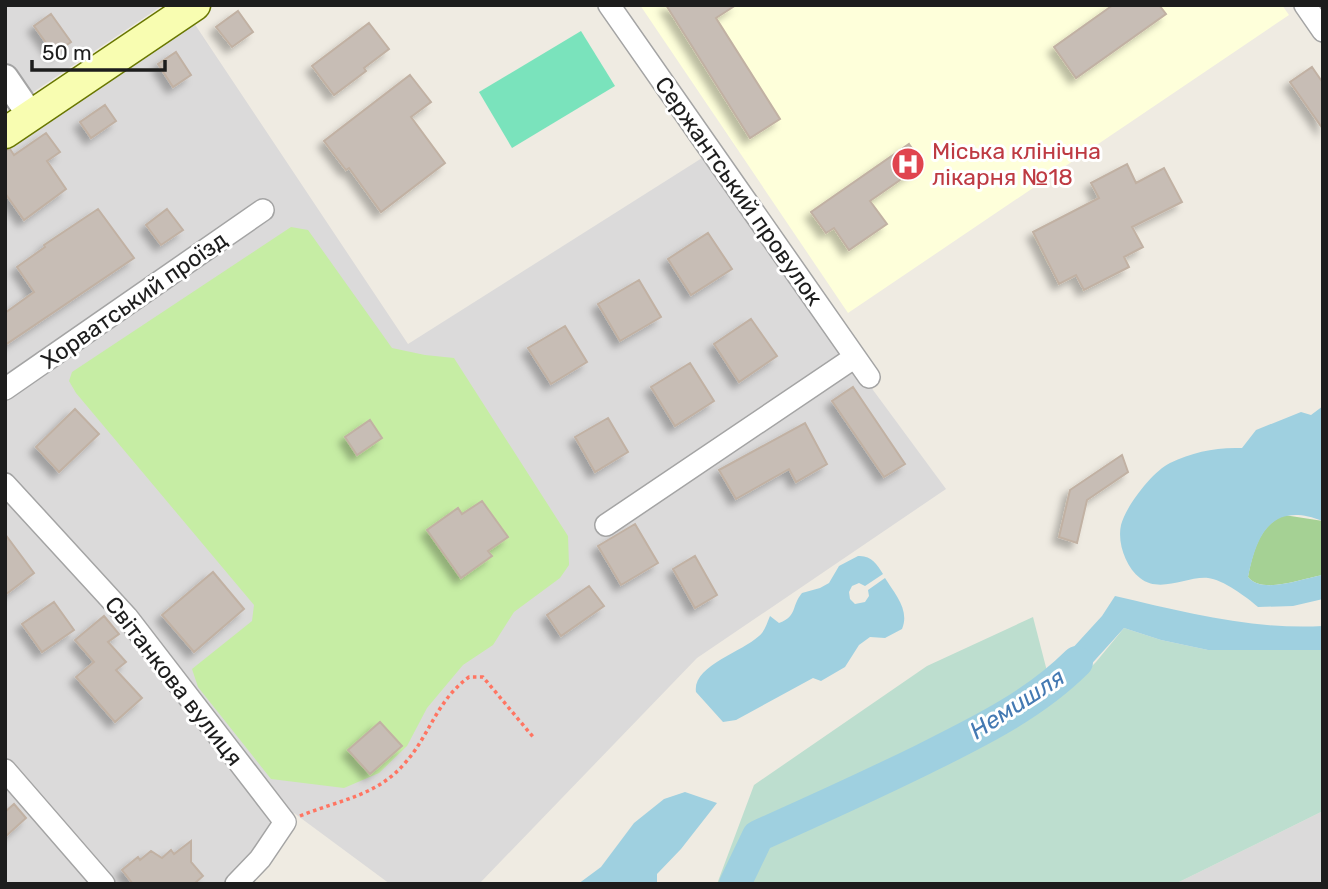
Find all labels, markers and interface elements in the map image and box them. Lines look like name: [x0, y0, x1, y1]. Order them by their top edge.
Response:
scale bar: [32, 28, 164, 72]
text: 50 m: [42, 40, 92, 65]
street label: Сержантський провулок: [649, 71, 829, 311]
place label: Міська клінічна лікарня №18: [932, 137, 1101, 191]
hospital icon: Міська клінічна лікарня №18: [889, 145, 927, 183]
street label: Хорватський проїзд: [36, 225, 233, 375]
street label: Світанкова вулиця: [99, 591, 249, 771]
water label: Немишля: [964, 663, 1070, 745]

